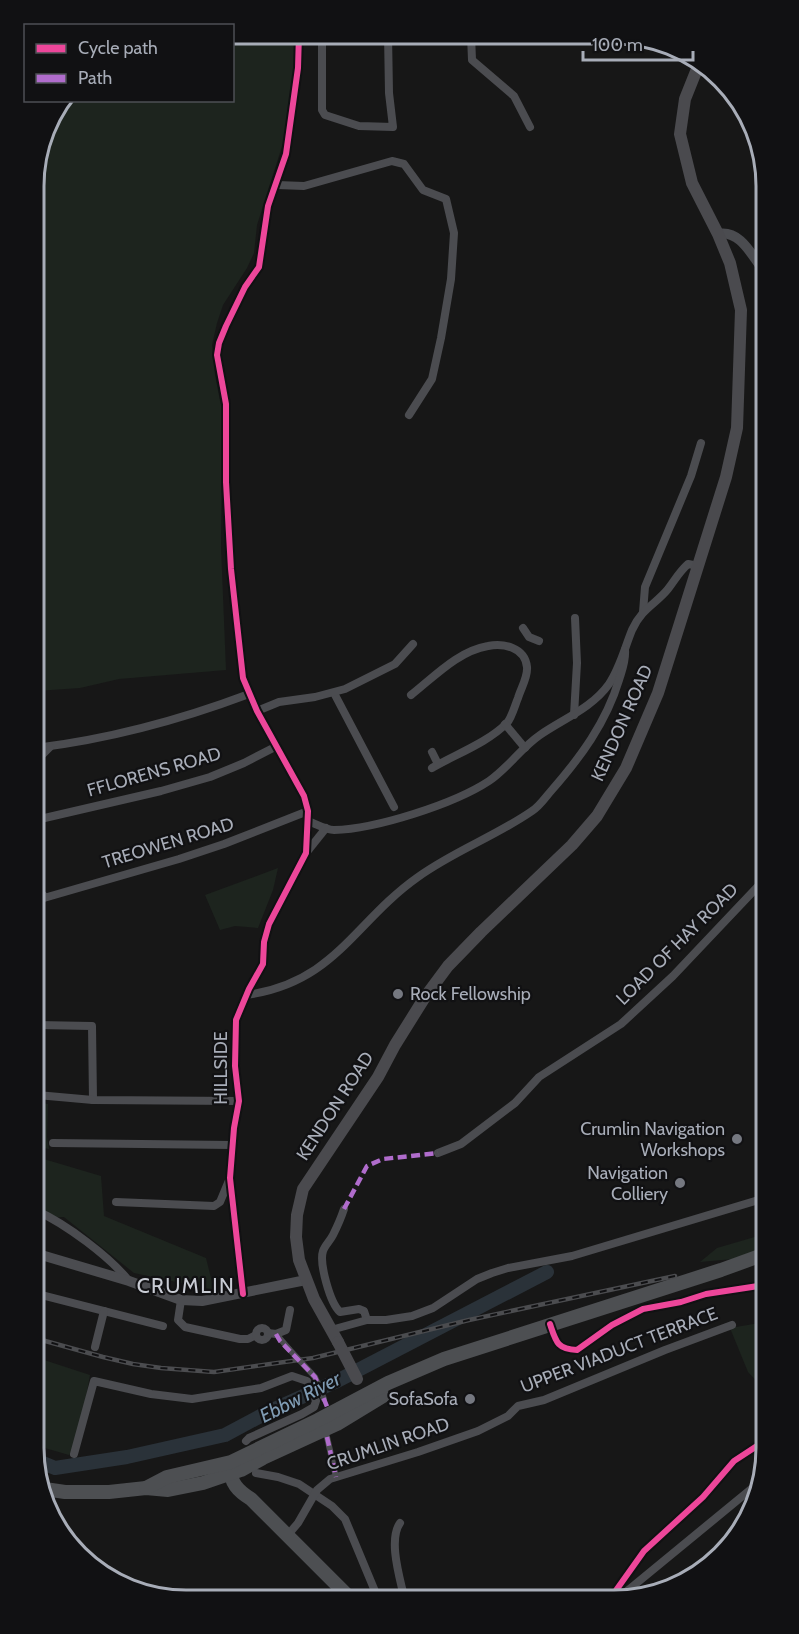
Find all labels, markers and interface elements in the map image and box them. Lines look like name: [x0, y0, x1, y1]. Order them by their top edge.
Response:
legend: [24, 24, 234, 102]
scale bar: [583, 24, 692, 62]
text: 100 m: [592, 34, 643, 56]
text: Cycle path: [78, 37, 158, 59]
text: Path: [78, 67, 112, 89]
street label: KENDON ROAD: [586, 661, 658, 785]
street label: FFLORENS ROAD: [85, 742, 223, 802]
street label: TREOWEN ROAD: [100, 813, 236, 873]
street label: LOAD OF HAY ROAD: [611, 878, 743, 1010]
place label: Rock Fellowship: [410, 983, 531, 1005]
marker: Rock Fellowship: [391, 987, 405, 1001]
street label: HILLSIDE: [210, 1031, 232, 1105]
street label: KENDON ROAD: [292, 1048, 378, 1164]
place label: Crumlin Navigation Workshops: [580, 1118, 725, 1161]
marker: Crumlin Navigation Workshops: [730, 1132, 744, 1146]
place label: Navigation Colliery: [587, 1162, 668, 1205]
marker: Navigation Colliery: [673, 1176, 687, 1190]
district label: CRUMLIN: [137, 1273, 235, 1298]
street label: UPPER VIADUCT TERRACE: [517, 1302, 721, 1398]
water label: Ebbw River: [255, 1366, 345, 1428]
place label: SofaSofa: [388, 1388, 458, 1410]
marker: SofaSofa: [463, 1392, 477, 1406]
street label: CRUMLIN ROAD: [324, 1413, 452, 1475]

